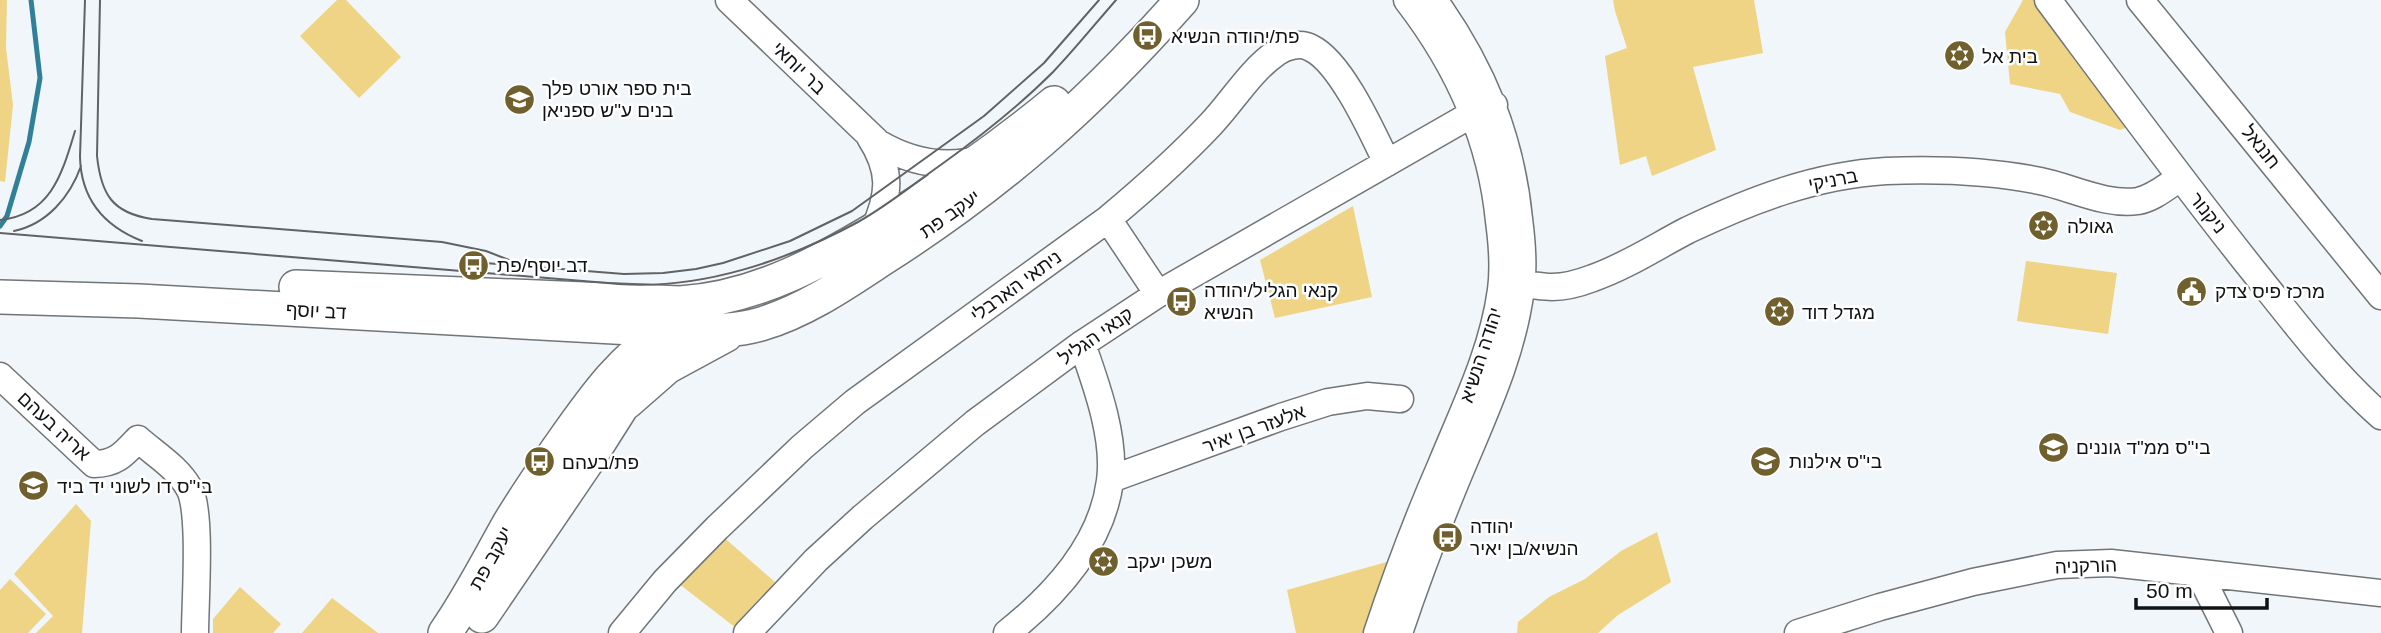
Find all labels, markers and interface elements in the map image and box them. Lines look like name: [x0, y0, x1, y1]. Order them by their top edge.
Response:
bus stop icon: פת/יהודה הנשיא: [1131, 19, 1165, 53]
place label: פת/יהודה הנשיא: [1171, 26, 1300, 47]
street label: בר יוחאי: [768, 38, 830, 98]
synagogue icon: בית אל: [1942, 39, 1976, 73]
place label: בית אל: [1982, 46, 2038, 67]
place label: בית ספר אורט פלך בנים ע"ש ספניאן: [542, 78, 692, 121]
school or university icon: בית ספר אורט פלך בנים ע"ש ספניאן: [502, 82, 536, 116]
street label: חננאל: [2237, 121, 2285, 173]
street label: ברניקי: [1806, 165, 1860, 195]
street label: יעקב פת: [916, 186, 984, 242]
street label: ניקנור: [2185, 189, 2231, 237]
synagogue icon: גאולה: [2027, 209, 2061, 243]
place label: גאולה: [2067, 216, 2114, 237]
street label: ניתאי הארבלי: [967, 246, 1065, 326]
bus stop icon: דב יוסף/פת: [457, 248, 491, 282]
place label: דב יוסף/פת: [497, 255, 588, 276]
public building icon: מרכז פיס צדק: [2175, 274, 2209, 308]
place label: קנאי הגליל/יהודה הנשיא: [1204, 280, 1338, 323]
place label: מרכז פיס צדק: [2215, 281, 2325, 302]
bus stop icon: קנאי הגליל/יהודה הנשיא: [1164, 284, 1198, 318]
synagogue icon: מגדל דוד: [1762, 295, 1796, 329]
street label: דב יוסף: [285, 299, 347, 323]
place label: מגדל דוד: [1802, 302, 1875, 323]
street label: קנאי הגליל: [1055, 303, 1137, 369]
street label: יהודה הנשיא: [1456, 305, 1506, 405]
street label: אריה בעהם: [14, 387, 94, 465]
street label: אלעזר בן יאיר: [1200, 401, 1308, 457]
school or university icon: בי"ס ממ"ד גוננים: [2036, 430, 2070, 464]
place label: בי"ס ממ"ד גוננים: [2076, 437, 2211, 458]
school or university icon: בי"ס אילנות: [1749, 444, 1783, 478]
bus stop icon: פת/בעהם: [522, 445, 556, 479]
place label: בי"ס אילנות: [1789, 451, 1882, 472]
place label: פת/בעהם: [562, 452, 639, 473]
school or university icon: בי"ס דו לשוני יד ביד: [17, 469, 51, 503]
place label: בי"ס דו לשוני יד ביד: [57, 476, 212, 497]
place label: יהודה הנשיא/בן יאיר: [1470, 516, 1579, 559]
bus stop icon: יהודה הנשיא/בן יאיר: [1430, 520, 1464, 554]
street label: יעקב פת: [465, 523, 517, 593]
synagogue icon: משכן יעקב: [1087, 544, 1121, 578]
place label: משכן יעקב: [1127, 551, 1213, 572]
street label: הורקניה: [2054, 554, 2118, 578]
scale bar: [2136, 566, 2267, 610]
text: 50 m: [2146, 579, 2193, 602]

